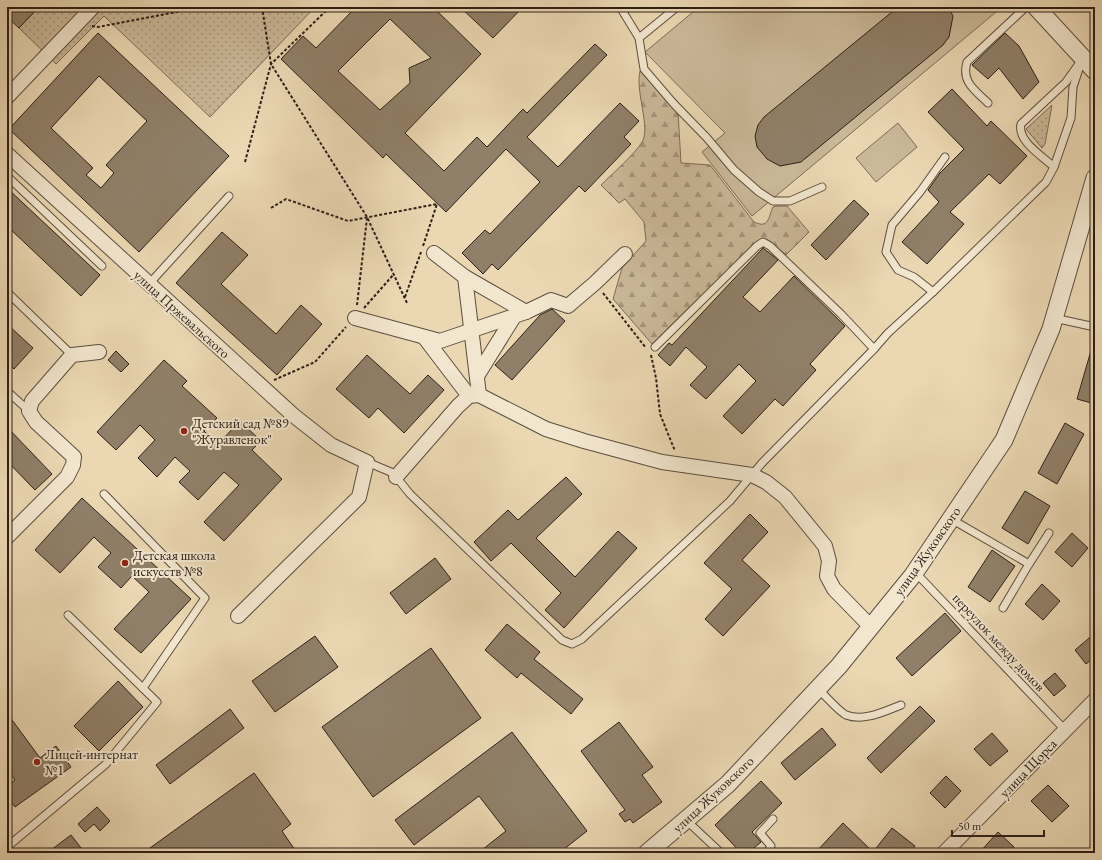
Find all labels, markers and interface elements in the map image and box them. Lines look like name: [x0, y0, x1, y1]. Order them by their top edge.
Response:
street label: улица Пржевальского: [130, 266, 234, 362]
place label: Детский сад №89 "Журавленок": [192, 414, 289, 448]
marker: Детский сад №89 "Журавленок": [179, 426, 189, 436]
street label: улица Жуковского: [890, 503, 964, 599]
place label: Детская школа искусств №8: [133, 546, 216, 580]
marker: Детская школа искусств №8: [120, 558, 130, 568]
street label: переулок между домов: [949, 589, 1049, 695]
street label: улица Щорса: [995, 734, 1061, 801]
place label: Лицей-интернат №1: [45, 745, 138, 779]
street label: улица Жуковского: [669, 752, 758, 836]
marker: Лицей-интернат №1: [32, 757, 42, 767]
scale bar: [952, 812, 1044, 838]
text: 50 m: [958, 818, 982, 834]

